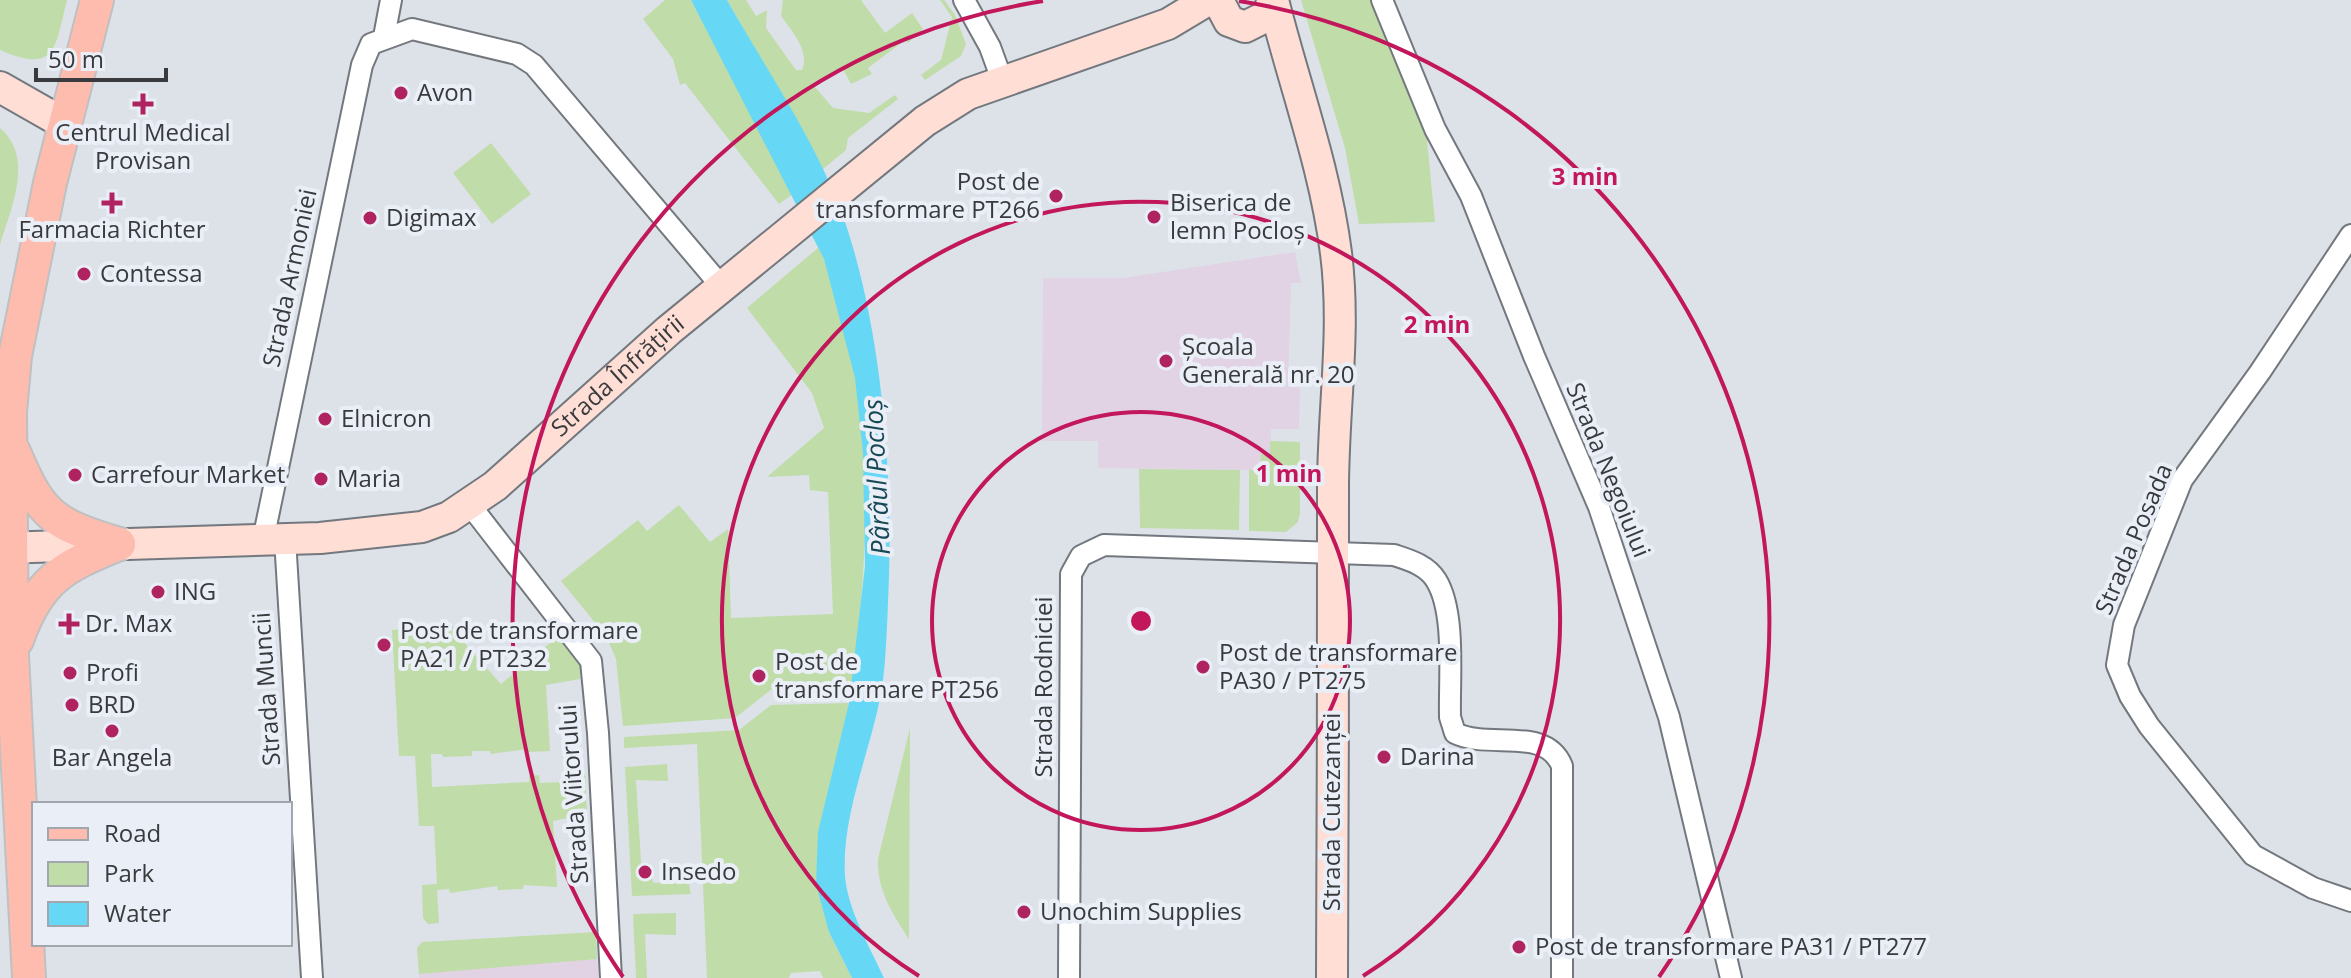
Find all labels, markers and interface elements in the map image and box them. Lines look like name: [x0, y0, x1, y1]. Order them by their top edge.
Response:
scale bar: [36, 32, 166, 82]
text: 50 m: [48, 42, 104, 75]
place label: Avon: [417, 75, 473, 108]
marker: Avon: [392, 84, 410, 102]
marker: Centrul Medical Provisan: [132, 93, 154, 115]
place label: Centrul Medical Provisan: [55, 115, 231, 176]
text: 3 min: [1552, 159, 1618, 192]
place label: Post de transformare PT266: [816, 164, 1040, 225]
place label: Biserica de lemn Pocloș: [1170, 185, 1305, 246]
street label: Strada Armoniei: [254, 186, 323, 370]
marker: Post de transformare PT266: [1047, 187, 1065, 205]
marker: Farmacia Richter: [103, 194, 121, 212]
place label: Digimax: [386, 200, 477, 233]
marker: Biserica de lemn Pocloș: [1145, 208, 1163, 226]
marker: Digimax: [361, 209, 379, 227]
place label: Farmacia Richter: [18, 212, 206, 245]
place label: Contessa: [100, 256, 203, 289]
marker: Contessa: [75, 265, 93, 283]
street label: Strada Înfrățirii: [543, 306, 690, 443]
text: 2 min: [1404, 307, 1470, 340]
place label: Școala Generală nr. 20: [1182, 329, 1354, 390]
marker: Școala Generală nr. 20: [1157, 352, 1175, 370]
street label: Strada Negoiului: [1559, 377, 1659, 562]
water label: Pârâul Pocloș: [854, 398, 898, 556]
place label: Elnicron: [341, 401, 432, 434]
marker: Elnicron: [316, 410, 334, 428]
text: 1 min: [1256, 456, 1322, 489]
place label: Carrefour Market: [91, 457, 285, 490]
street label: Strada Posada: [2086, 458, 2179, 619]
place label: Maria: [337, 461, 401, 494]
marker: Carrefour Market: [66, 466, 84, 484]
marker: Maria: [312, 470, 330, 488]
place label: ING: [174, 574, 216, 607]
marker: ING: [149, 583, 167, 601]
street label: Strada Rodniciei: [1026, 597, 1059, 777]
place label: Dr. Max: [85, 606, 173, 639]
centre of rings: [1127, 607, 1155, 635]
street label: Strada Muncii: [244, 611, 287, 767]
place label: Post de transformare PA21 / PT232: [400, 613, 639, 674]
marker: Dr. Max: [60, 615, 78, 633]
place label: Post de transformare PA30 / PT275: [1219, 635, 1458, 696]
marker: Post de transformare PA21 / PT232: [375, 636, 393, 654]
place label: Post de transformare PT256: [775, 644, 999, 705]
place label: Profi: [86, 655, 139, 688]
marker: Post de transformare PA30 / PT275: [1194, 658, 1212, 676]
marker: Profi: [61, 664, 79, 682]
marker: Post de transformare PT256: [750, 667, 768, 685]
place label: BRD: [88, 687, 136, 720]
marker: BRD: [63, 696, 81, 714]
street label: Strada Viitorului: [550, 703, 595, 885]
street label: Strada Cutezanței: [1314, 713, 1347, 911]
marker: Bar Angela: [103, 722, 121, 740]
place label: Darina: [1400, 739, 1475, 772]
place label: Bar Angela: [52, 740, 172, 773]
marker: Darina: [1375, 748, 1393, 766]
legend: [32, 802, 292, 946]
text: Road: [104, 816, 161, 849]
place label: Insedo: [661, 854, 736, 887]
text: Park: [104, 856, 155, 889]
marker: Insedo: [636, 863, 654, 881]
place label: Unochim Supplies: [1040, 894, 1242, 927]
text: Water: [104, 896, 172, 929]
marker: Unochim Supplies: [1015, 903, 1033, 921]
place label: Post de transformare PA31 / PT277: [1535, 929, 1927, 962]
marker: Post de transformare PA31 / PT277: [1510, 938, 1528, 956]

